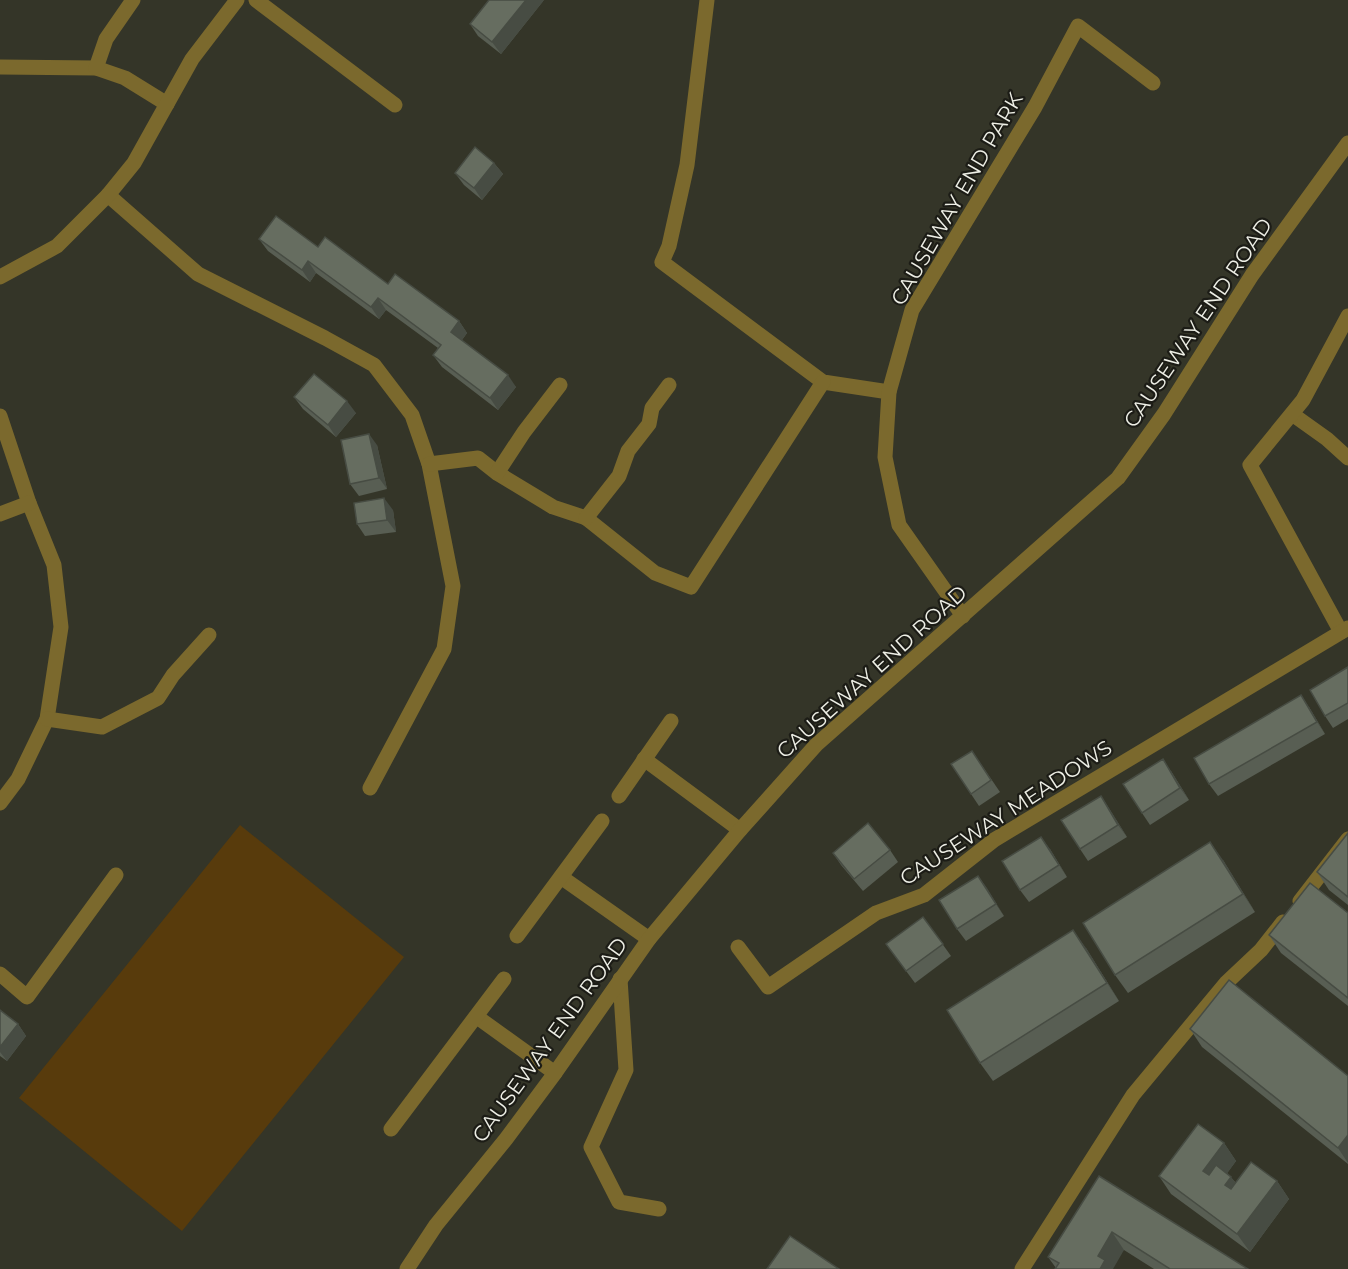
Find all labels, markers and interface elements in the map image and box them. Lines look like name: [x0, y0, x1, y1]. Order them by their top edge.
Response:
street label: CAUSEWAY END PARK: [885, 88, 1028, 310]
street label: CAUSEWAY END ROAD: [1118, 213, 1277, 432]
street label: CAUSEWAY END ROAD: [771, 580, 972, 764]
street label: CAUSEWAY MEADOWS: [895, 735, 1116, 891]
street label: CAUSEWAY END ROAD: [467, 932, 632, 1147]

